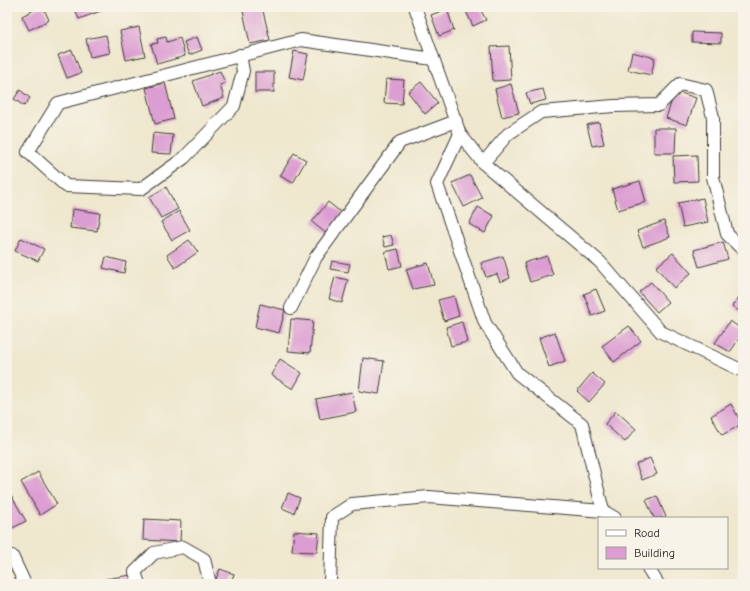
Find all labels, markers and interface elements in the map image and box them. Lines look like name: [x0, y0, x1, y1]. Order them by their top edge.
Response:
legend: [598, 517, 728, 569]
text: Road: [634, 526, 660, 540]
text: Building: [634, 546, 675, 560]

